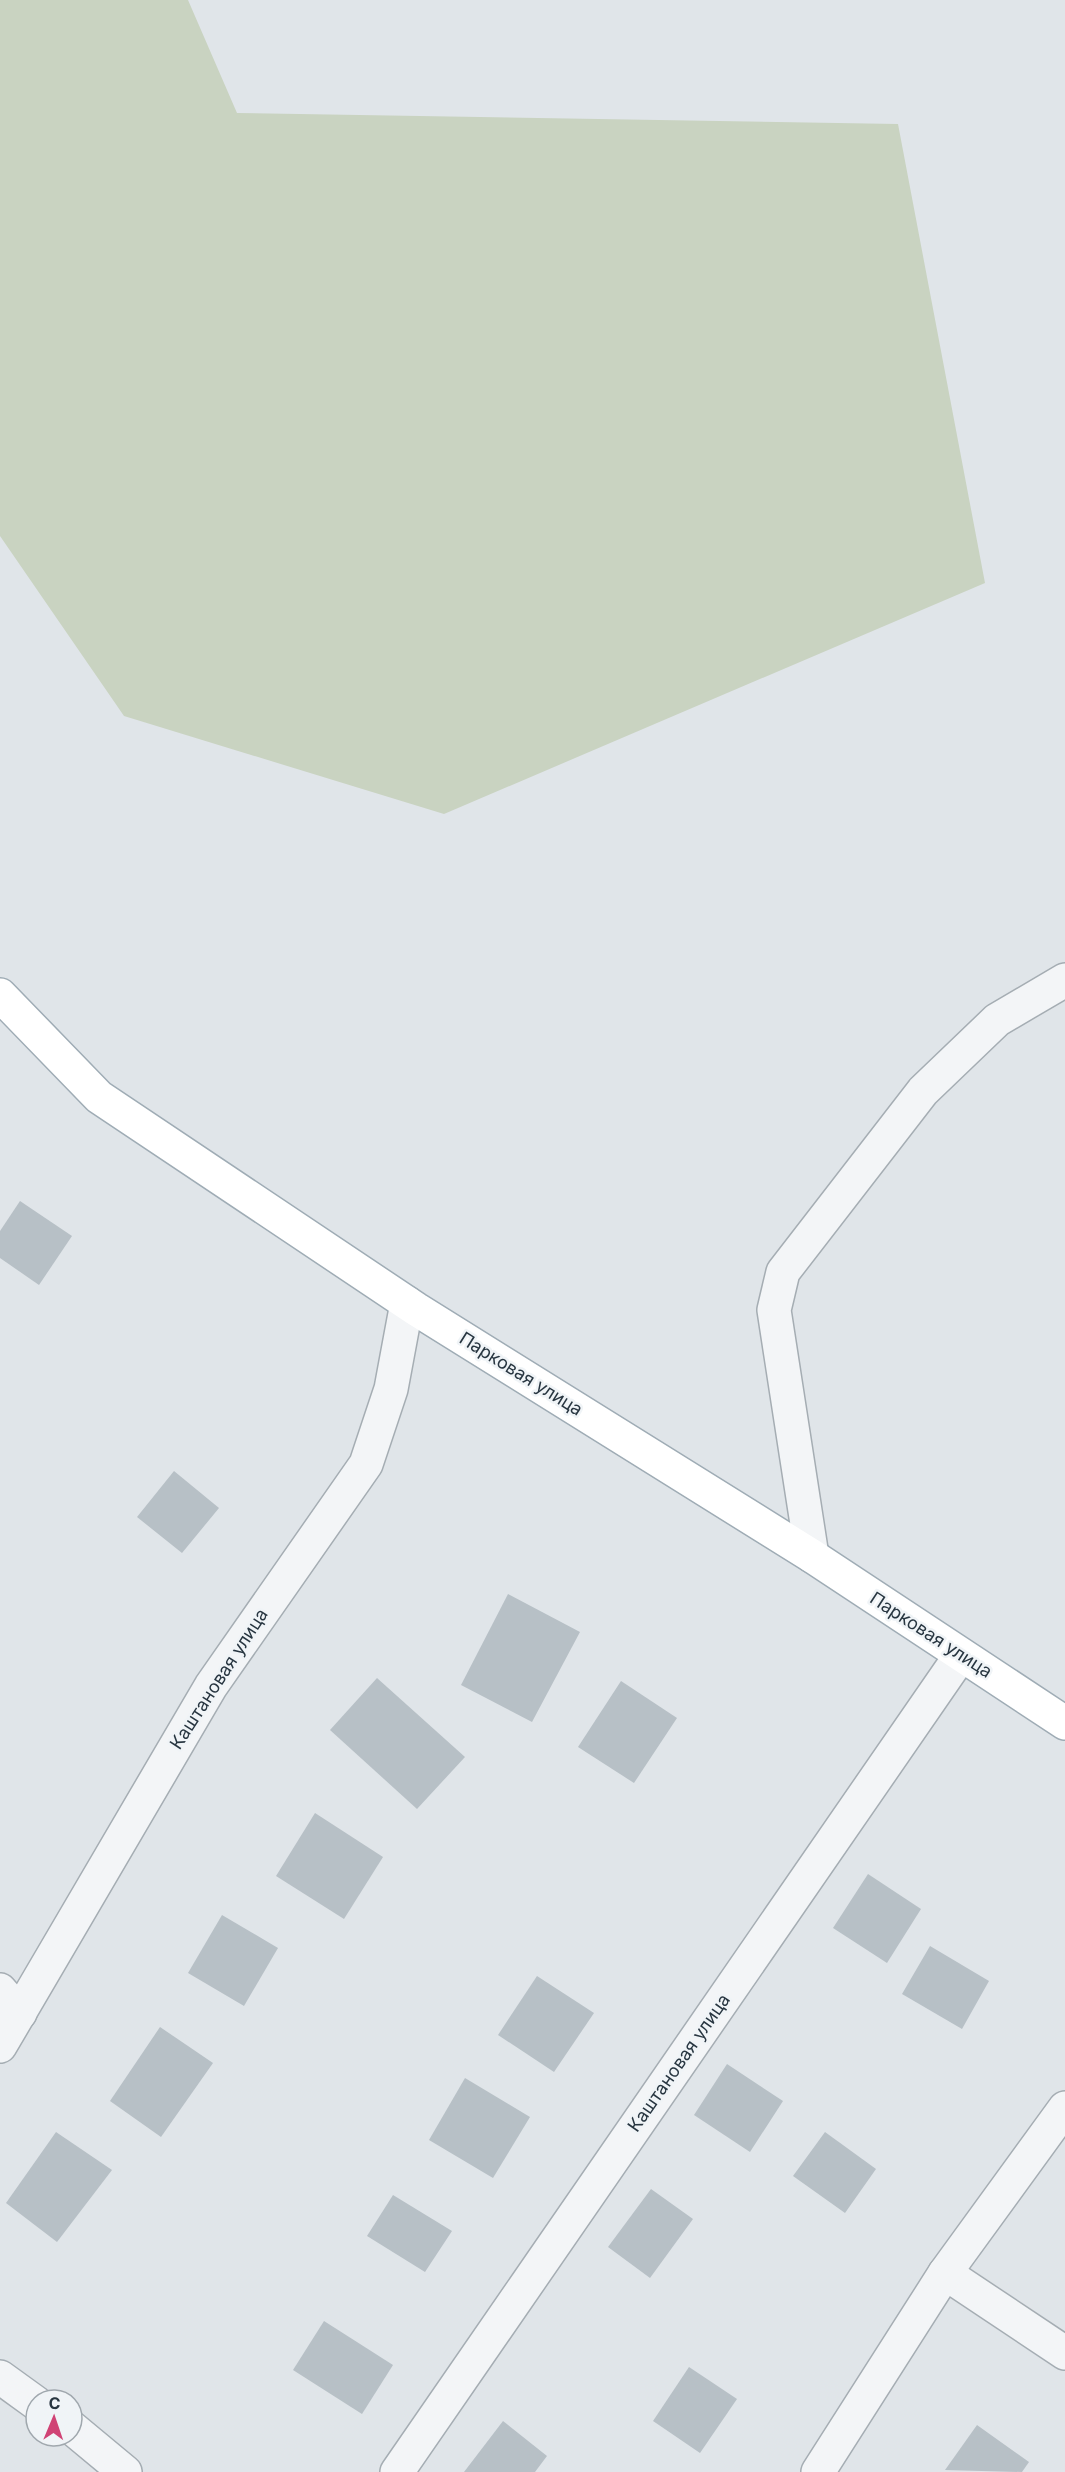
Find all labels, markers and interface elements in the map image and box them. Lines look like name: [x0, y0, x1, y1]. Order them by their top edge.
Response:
street label: Парковая улица: [456, 1327, 587, 1420]
street label: Парковая улица: [866, 1587, 996, 1682]
street label: Каштановая улица: [165, 1604, 272, 1753]
street label: Каштановая улица: [623, 1990, 734, 2136]
north arrow: [24, 2388, 84, 2448]
text: С: [48, 2393, 61, 2413]

